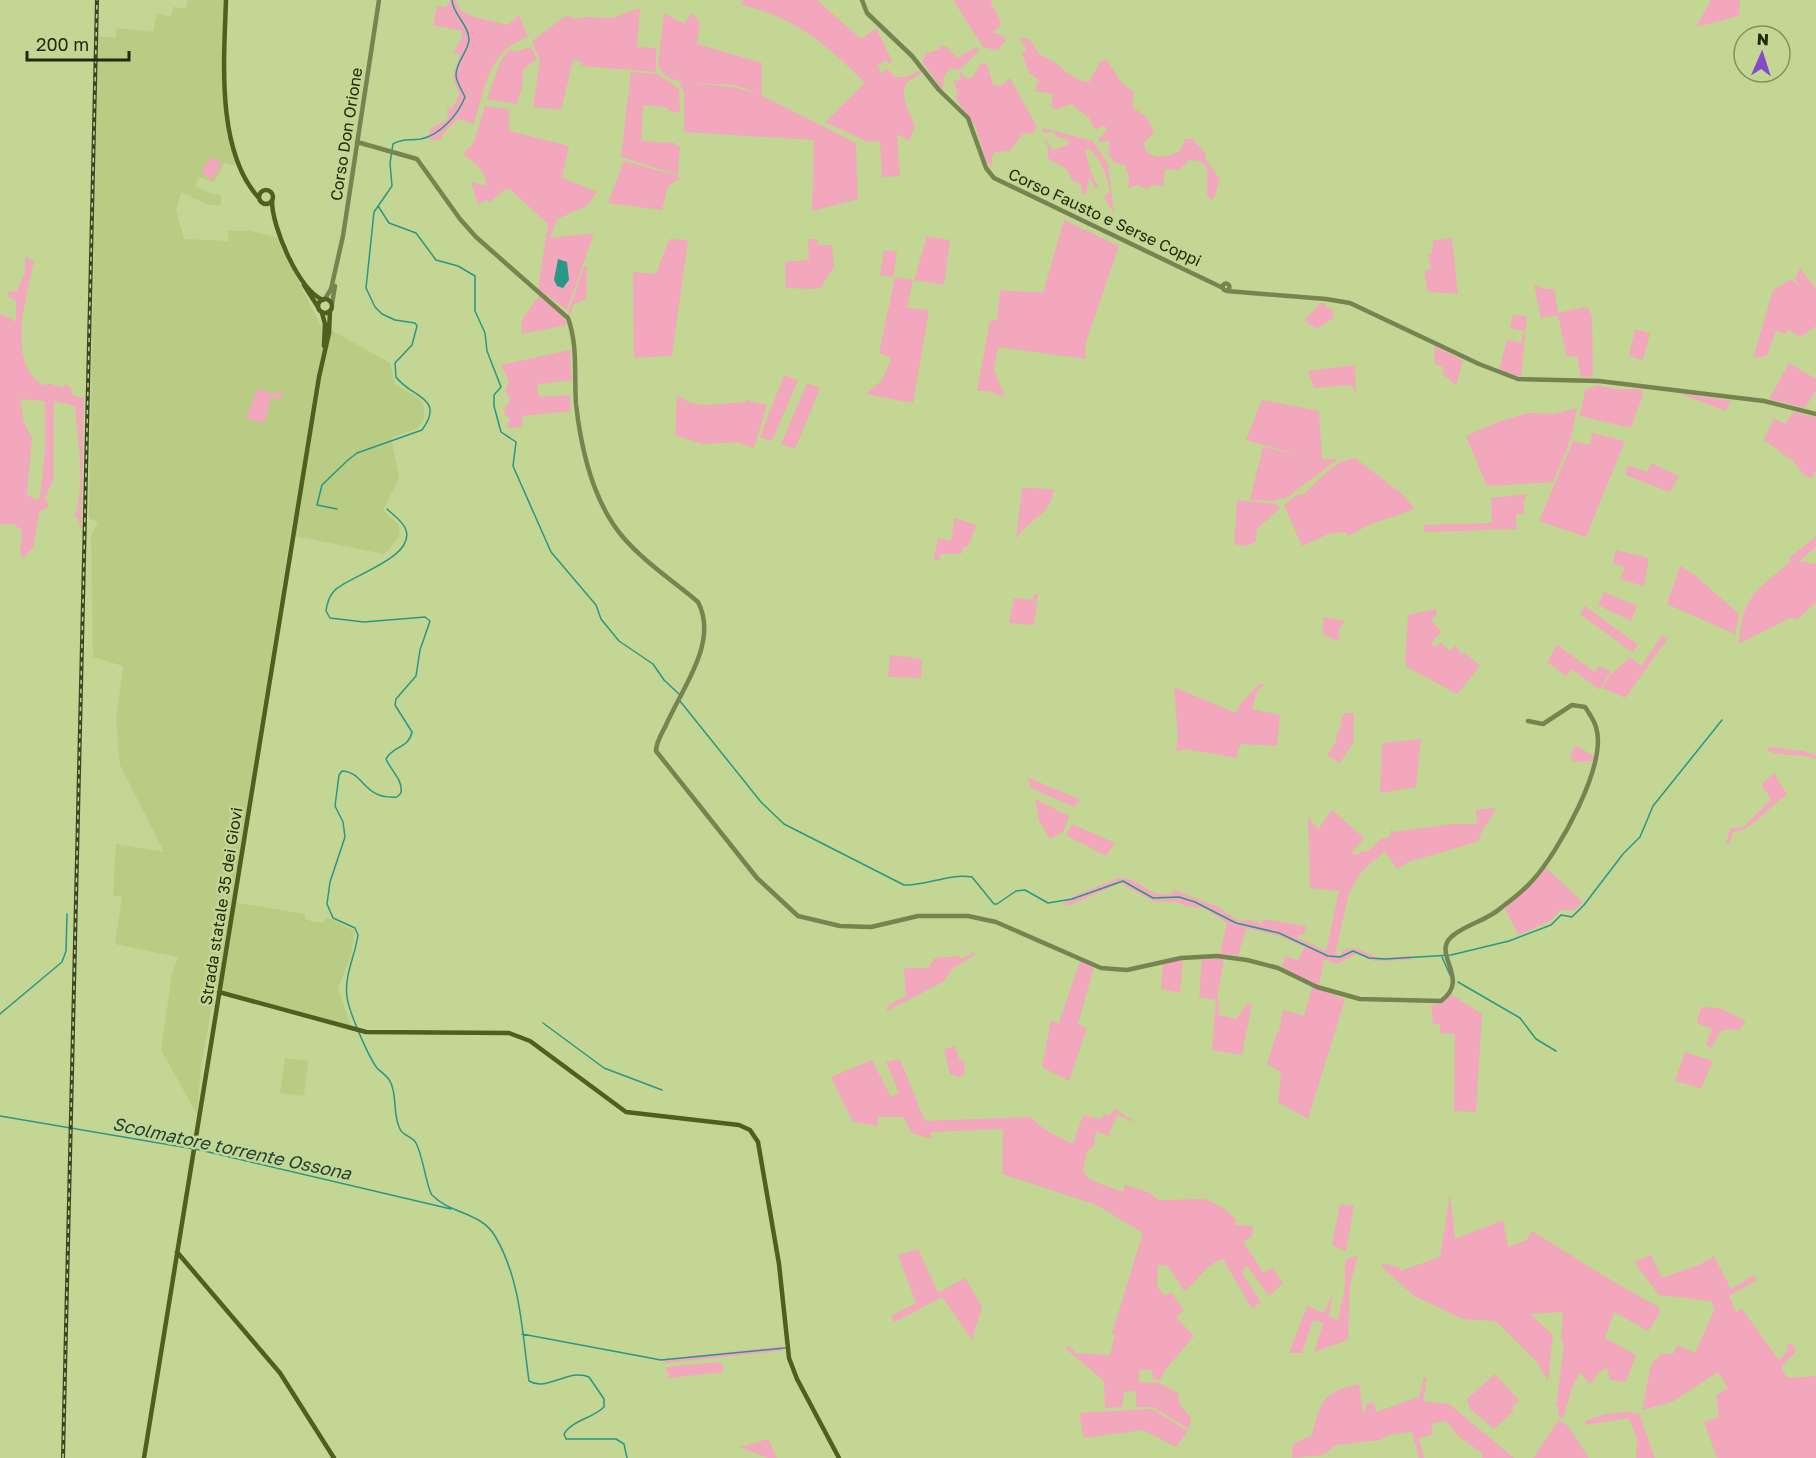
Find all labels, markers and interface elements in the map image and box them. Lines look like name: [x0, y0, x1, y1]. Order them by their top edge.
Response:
scale bar: [27, 24, 129, 62]
north arrow: [1732, 24, 1792, 84]
text: N: [1756, 29, 1769, 49]
text: 200 m: [36, 33, 89, 55]
street label: Corso Don Orione: [326, 66, 366, 202]
street label: Corso Fausto e Serse Coppi: [1005, 163, 1205, 271]
street label: Strada statale 35 dei Giovi: [195, 806, 247, 1006]
water label: Scolmatore torrente Ossona: [111, 1112, 354, 1184]

